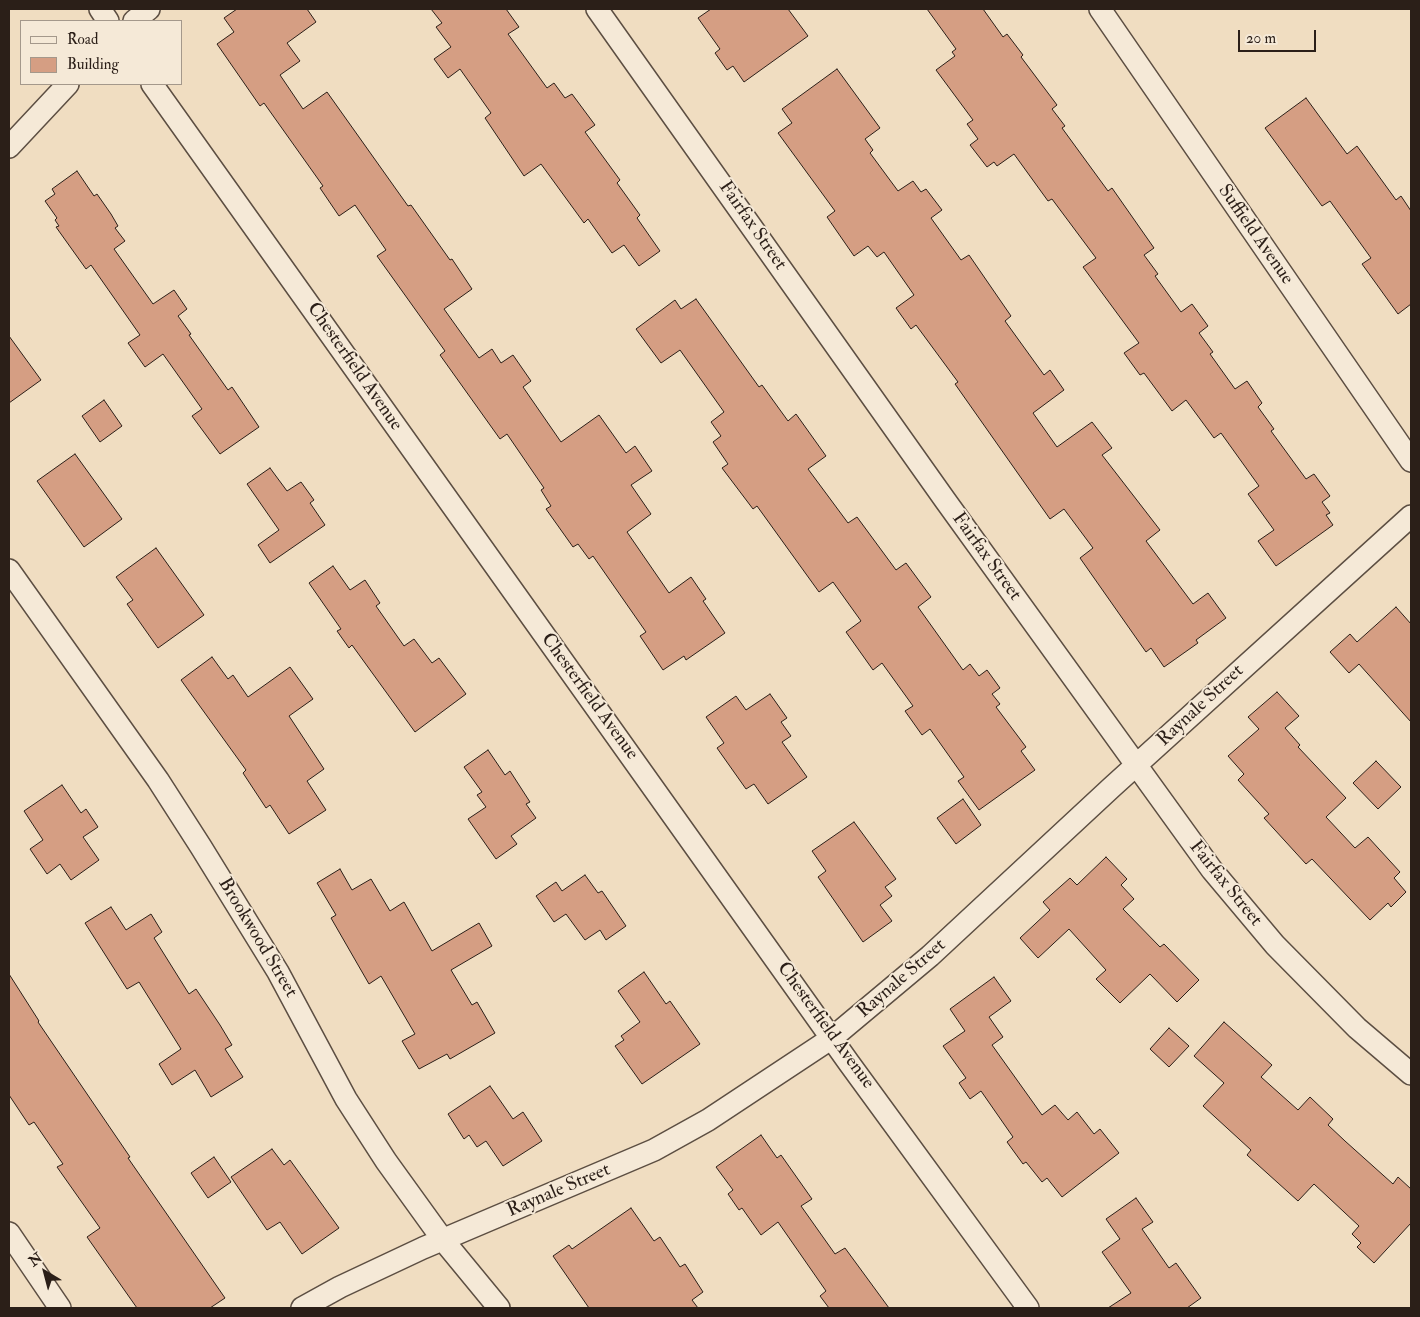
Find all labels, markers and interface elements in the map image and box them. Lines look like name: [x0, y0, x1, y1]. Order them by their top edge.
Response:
legend: [20, 20, 182, 85]
scale bar: [1240, 20, 1318, 52]
text: 20 m: [1246, 29, 1276, 48]
text: Road: [67, 30, 98, 49]
text: Building: [67, 55, 119, 74]
street label: Fairfax Street: [713, 177, 791, 275]
street label: Suffield Avenue: [1212, 181, 1298, 289]
street label: Chesterfield Avenue: [301, 299, 407, 435]
street label: Fairfax Street: [946, 508, 1026, 606]
street label: Chesterfield Avenue: [535, 629, 643, 765]
street label: Raynale Street: [1153, 660, 1249, 752]
street label: Fairfax Street: [1184, 837, 1266, 931]
street label: Brookwood Street: [212, 874, 302, 1002]
street label: Raynale Street: [853, 934, 951, 1024]
street label: Chesterfield Avenue: [771, 958, 879, 1094]
street label: Raynale Street: [504, 1159, 614, 1223]
north arrow: [20, 1247, 70, 1297]
text: N: [26, 1249, 46, 1270]

